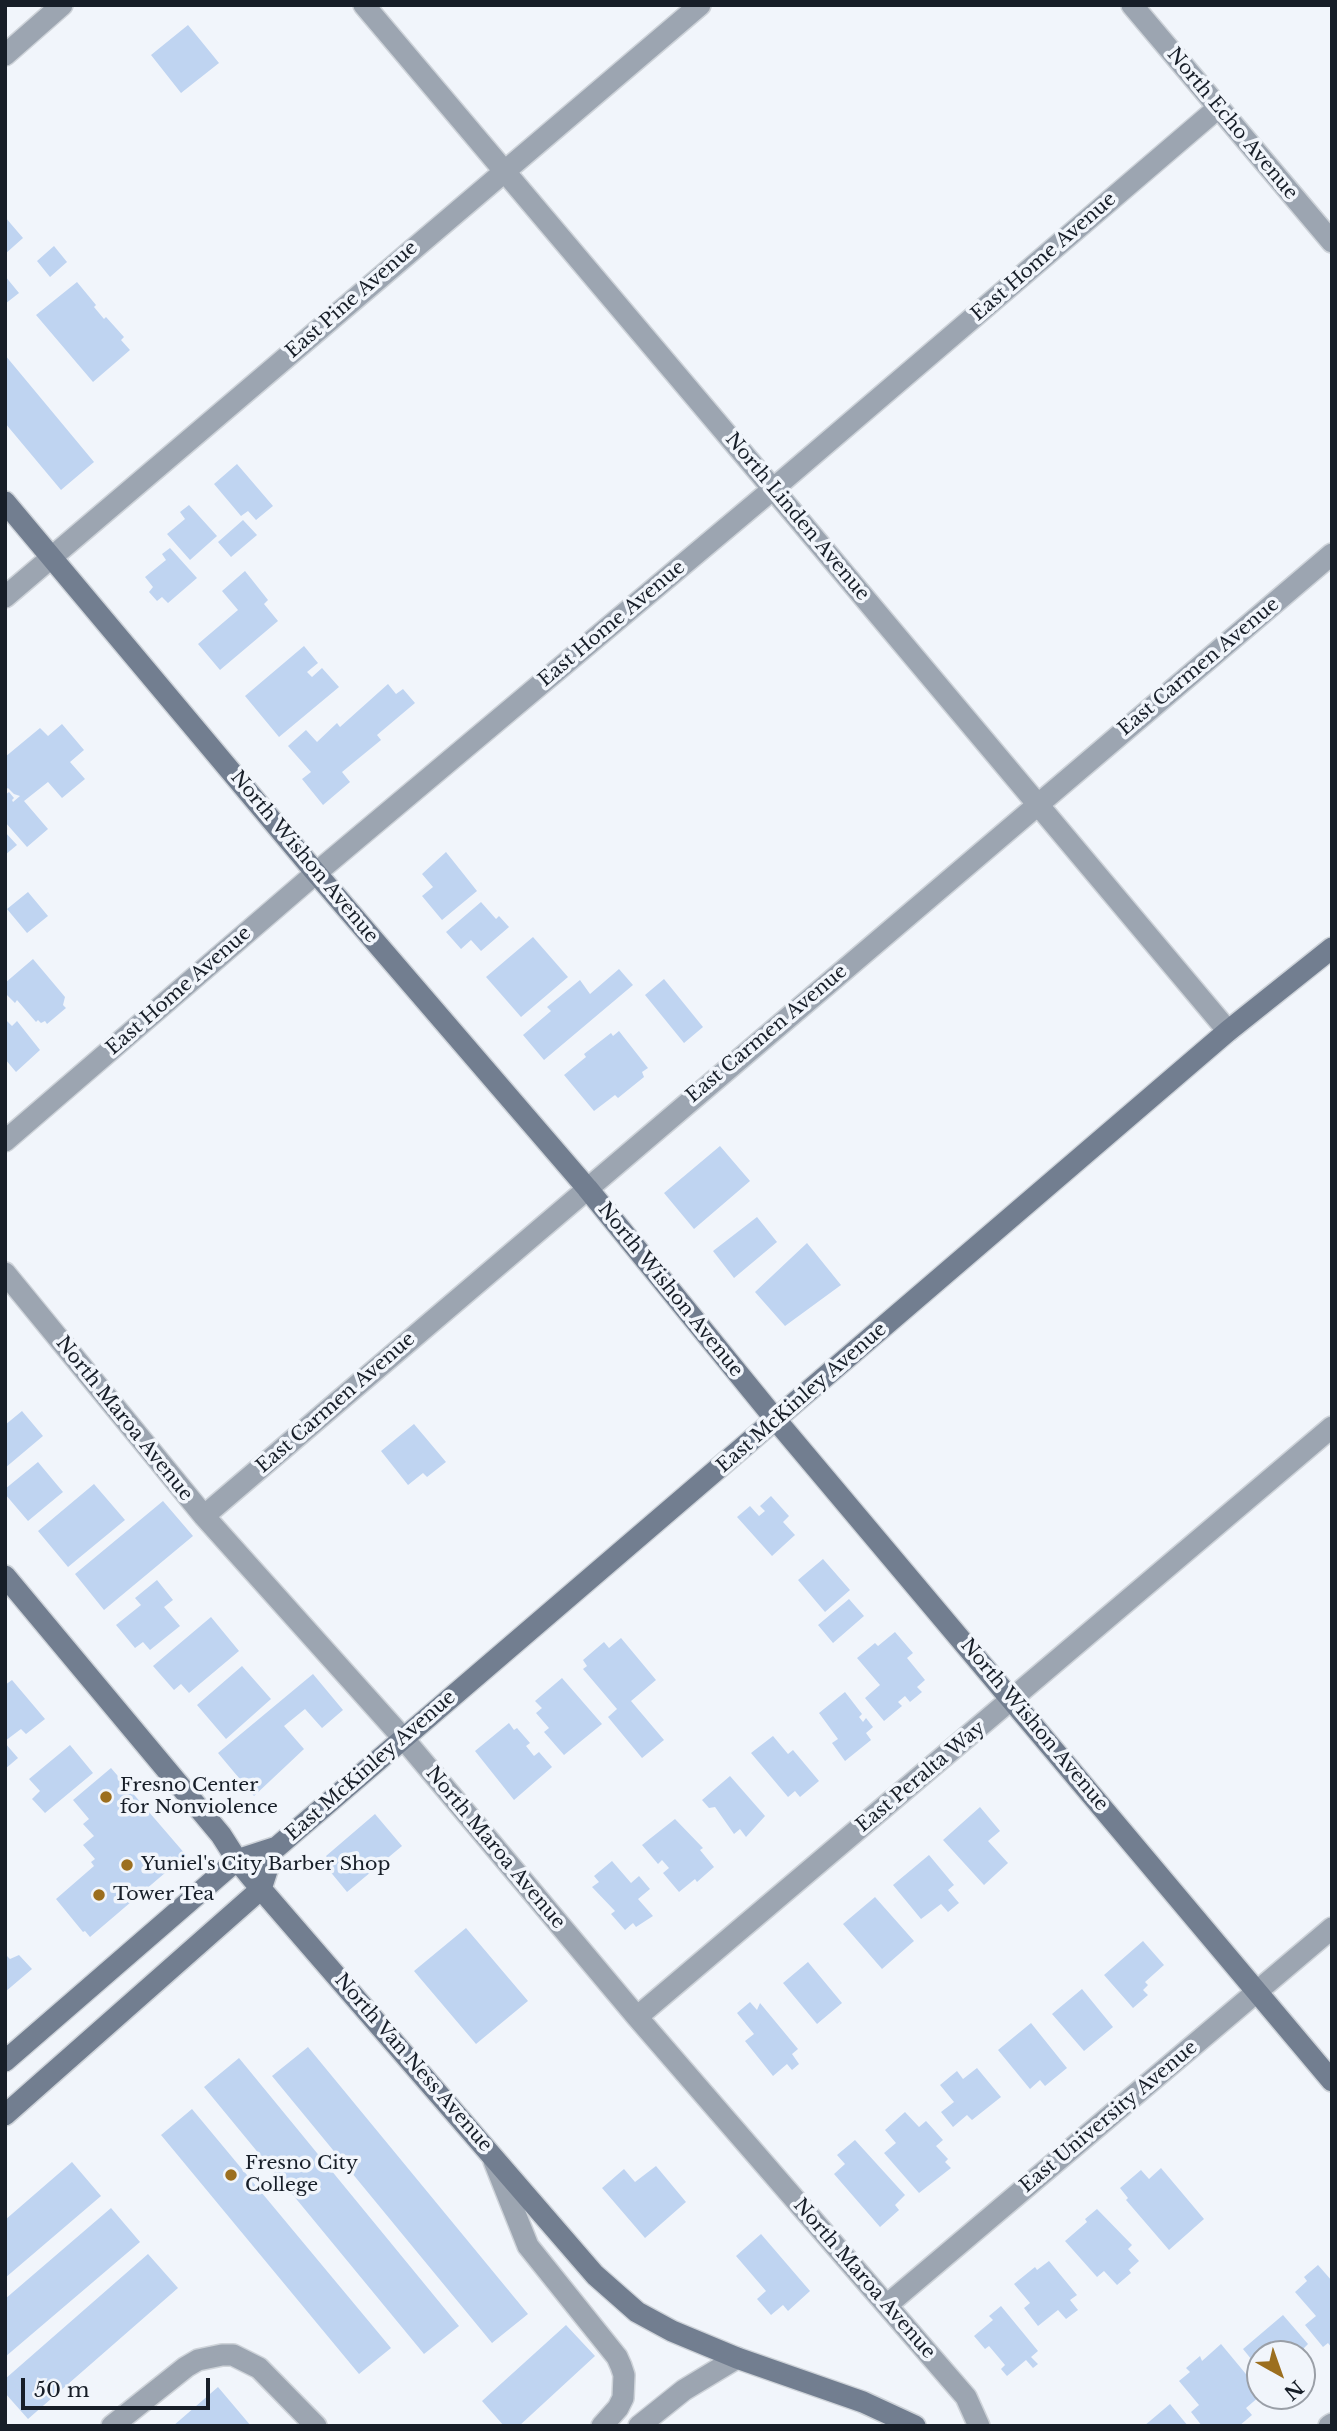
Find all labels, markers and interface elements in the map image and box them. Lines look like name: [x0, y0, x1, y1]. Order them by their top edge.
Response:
street label: North Echo Avenue: [1162, 44, 1302, 204]
street label: East Home Avenue: [967, 188, 1121, 326]
street label: East Pine Avenue: [282, 237, 422, 363]
street label: North Linden Avenue: [720, 429, 874, 605]
street label: East Home Avenue: [534, 556, 690, 692]
street label: East Carmen Avenue: [1114, 593, 1284, 741]
street label: North Wishon Avenue: [225, 766, 383, 948]
street label: East Home Avenue: [102, 922, 256, 1060]
street label: East Carmen Avenue: [682, 960, 852, 1108]
street label: North Wishon Avenue: [593, 1198, 747, 1382]
street label: East McKinley Avenue: [713, 1318, 891, 1478]
street label: East Carmen Avenue: [252, 1328, 420, 1478]
street label: North Maroa Avenue: [51, 1332, 197, 1506]
street label: North Wishon Avenue: [955, 1634, 1113, 1816]
street label: East McKinley Avenue: [282, 1686, 460, 1846]
street label: East Peralta Way: [852, 1717, 990, 1837]
street label: North Maroa Avenue: [421, 1762, 569, 1934]
place label: Fresno Center for Nonviolence: [120, 1775, 278, 1819]
marker: Fresno Center for Nonviolence: [98, 1789, 114, 1805]
place label: Yuniel's City Barber Shop: [141, 1854, 390, 1876]
marker: Yuniel's City Barber Shop: [119, 1857, 135, 1873]
place label: Tower Tea: [113, 1884, 214, 1906]
marker: Tower Tea: [91, 1887, 107, 1903]
street label: North Van Ness Avenue: [329, 1969, 497, 2157]
street label: East University Avenue: [1016, 2036, 1202, 2198]
place label: Fresno City College: [245, 2153, 358, 2197]
marker: Fresno City College: [223, 2167, 239, 2183]
street label: North Maroa Avenue: [788, 2194, 940, 2364]
north arrow: [1246, 2340, 1316, 2410]
scale bar: [24, 2364, 214, 2408]
text: N: [1279, 2375, 1308, 2404]
text: 50 m: [34, 2377, 89, 2403]

